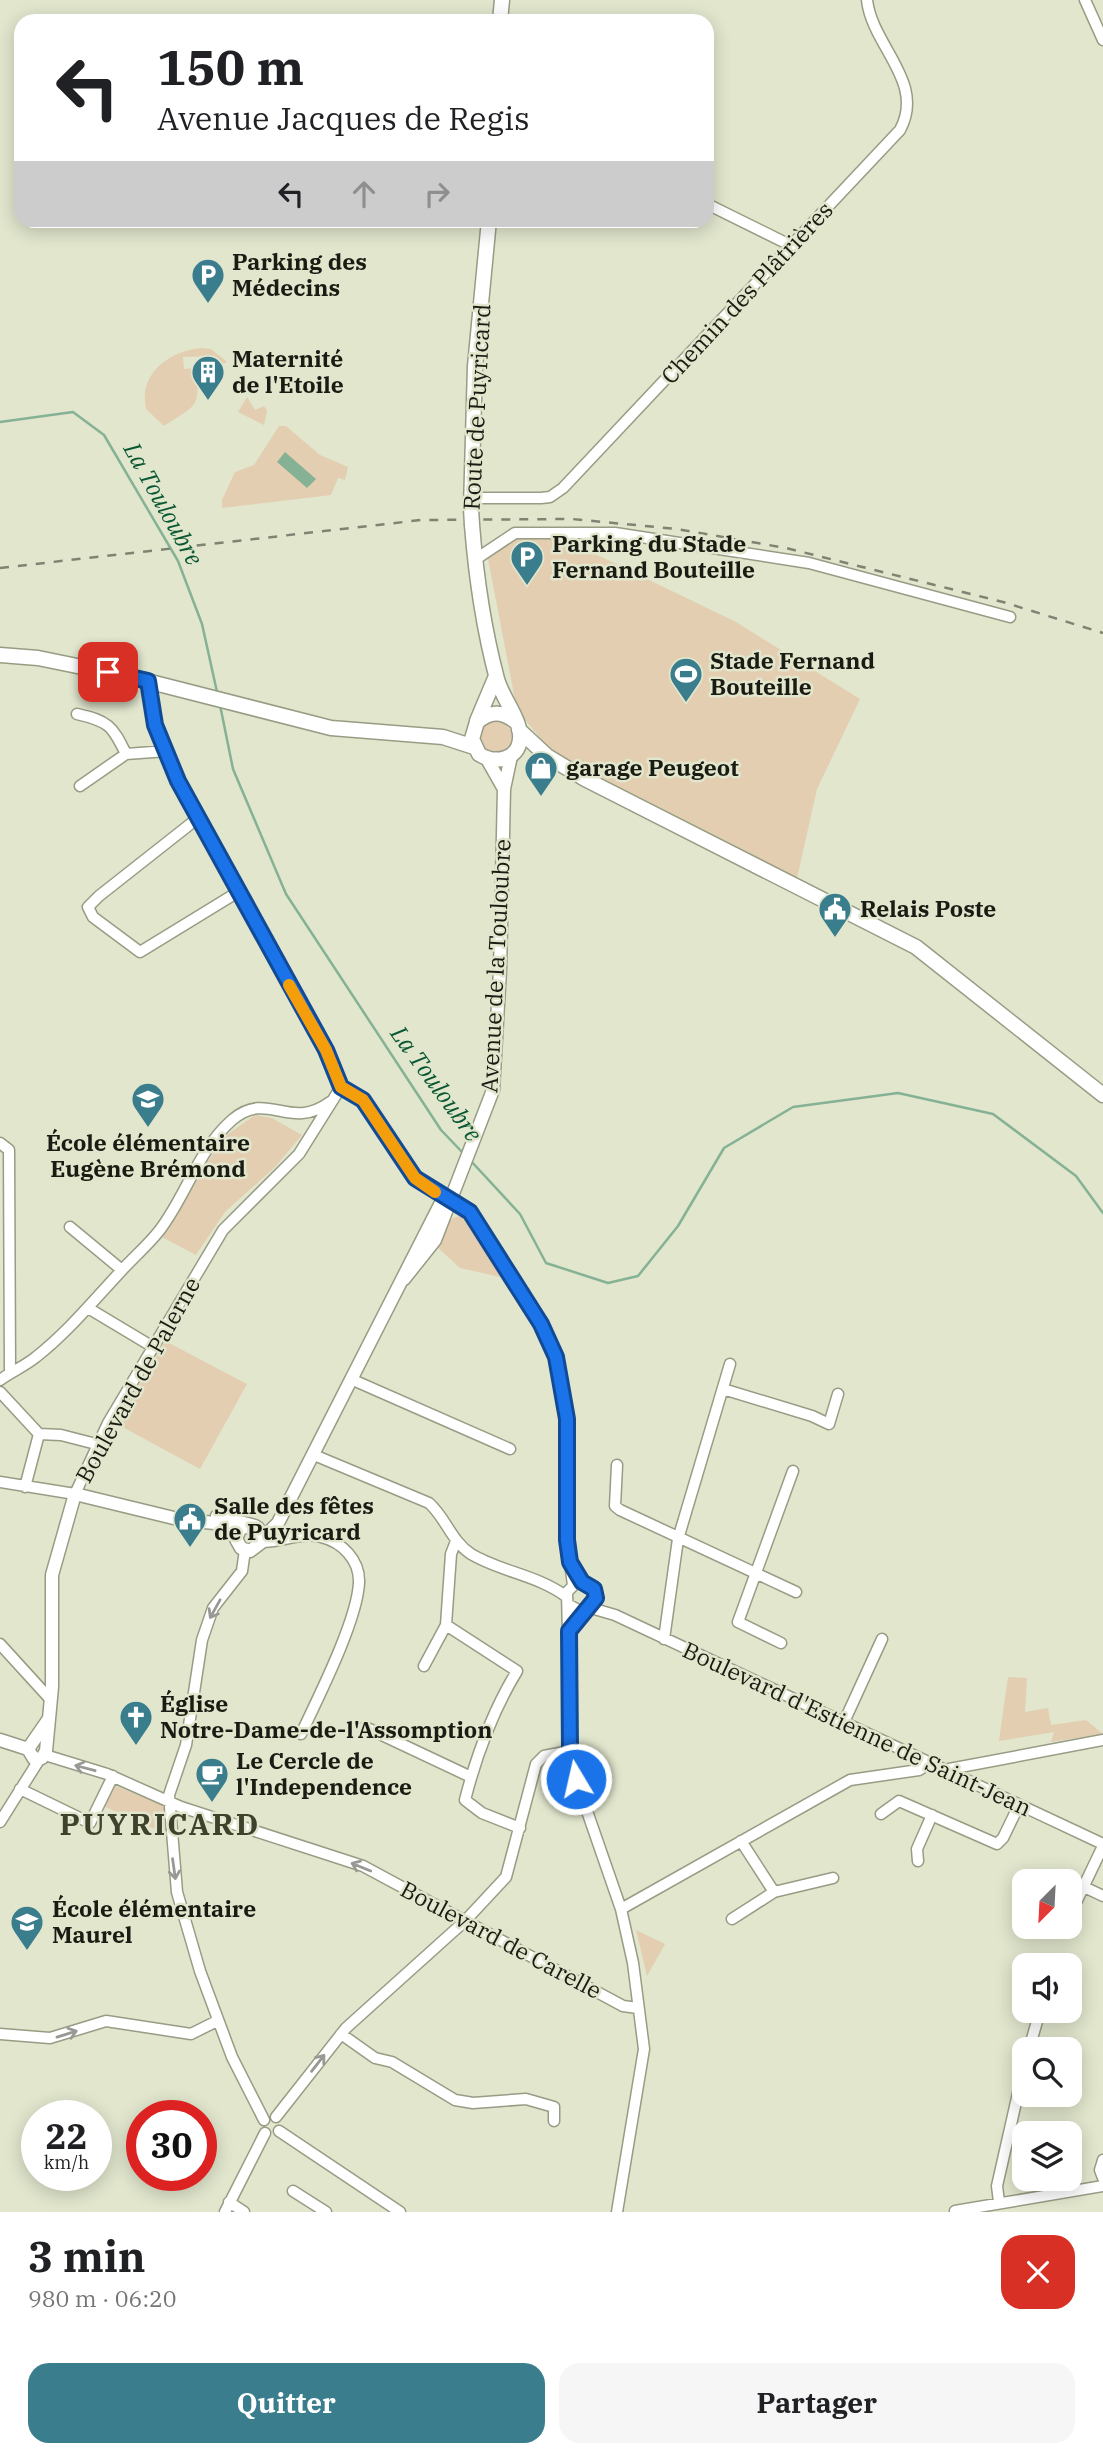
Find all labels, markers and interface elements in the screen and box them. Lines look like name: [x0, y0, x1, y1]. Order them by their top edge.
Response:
text: 150 m: [157, 35, 304, 98]
icon: left: [42, 42, 133, 133]
text: Avenue Jacques de Regis: [157, 97, 530, 139]
icon: left: [272, 175, 310, 213]
icon: ahead: [345, 175, 383, 213]
icon: right: [418, 175, 456, 213]
street label: Chemin des Plâtrières: [654, 195, 839, 390]
place label: Parking des Médecins: [232, 246, 367, 302]
parking icon: Parking des Médecins: [189, 256, 227, 305]
street label: Route de Puyricard: [456, 303, 496, 511]
place label: Maternité de l'Etoile: [232, 343, 344, 399]
building icon: Maternité de l'Etoile: [189, 353, 227, 402]
water label: La Touloubre: [116, 435, 211, 571]
place label: Parking du Stade Fernand Bouteille: [552, 528, 755, 584]
parking icon: Parking du Stade Fernand Bouteille: [508, 538, 546, 587]
pin: [78, 642, 138, 702]
place label: Stade Fernand Bouteille: [710, 645, 875, 701]
icon: arrive: [89, 653, 127, 691]
sports icon: Stade Fernand Bouteille: [667, 655, 705, 704]
shop icon: garage Peugeot: [522, 749, 560, 798]
place label: garage Peugeot: [566, 752, 739, 782]
street label: Avenue de la Touloubre: [473, 838, 517, 1094]
public building icon: Relais Poste: [816, 890, 854, 939]
place label: Relais Poste: [860, 893, 996, 923]
water label: La Touloubre: [383, 1018, 490, 1148]
school or university icon: École élémentaire Eugène Brémond: [129, 1080, 167, 1129]
place label: École élémentaire Eugène Brémond: [46, 1127, 250, 1183]
street label: Boulevard de Palerne: [68, 1271, 206, 1488]
place label: Salle des fêtes de Puyricard: [214, 1490, 374, 1546]
public building icon: Salle des fêtes de Puyricard: [171, 1500, 209, 1549]
one-way arrow: [208, 1599, 222, 1619]
street label: Boulevard d'Estienne de Saint-Jean: [678, 1634, 1037, 1822]
place label: Église Notre-Dame-de-l'Assomption: [160, 1688, 492, 1744]
church icon: Église Notre-Dame-de-l'Assomption: [117, 1698, 155, 1747]
position arrow: [539, 1742, 613, 1816]
place label: Le Cercle de l'Independence: [236, 1745, 412, 1801]
cafe icon: Le Cercle de l'Independence: [193, 1755, 231, 1804]
one-way arrow: [74, 1761, 97, 1774]
district label: PUYRICARD: [60, 1804, 260, 1843]
one-way arrow: [168, 1857, 181, 1880]
one-way arrow: [351, 1859, 373, 1872]
north arrow: [1012, 1869, 1082, 1939]
map controls: [1012, 1869, 1082, 2191]
street label: Boulevard de Carelle: [396, 1873, 607, 2005]
place label: École élémentaire Maurel: [52, 1893, 256, 1949]
school or university icon: École élémentaire Maurel: [8, 1903, 46, 1952]
button: sound: [1012, 1953, 1082, 2023]
one-way arrow: [56, 2026, 78, 2039]
button: search: [1012, 2037, 1082, 2107]
one-way arrow: [310, 2055, 326, 2073]
speed limit sign: 30: [126, 2100, 217, 2191]
text: 22: [45, 2113, 88, 2159]
button: layers: [1012, 2121, 1082, 2191]
text: km/h: [44, 2151, 89, 2174]
text: 3 min: [28, 2229, 146, 2284]
button: close: [1001, 2235, 1075, 2309]
text: 980 m · 06:20: [28, 2283, 177, 2313]
button: Quitter: [28, 2363, 545, 2443]
button: Partager: [559, 2363, 1075, 2443]

